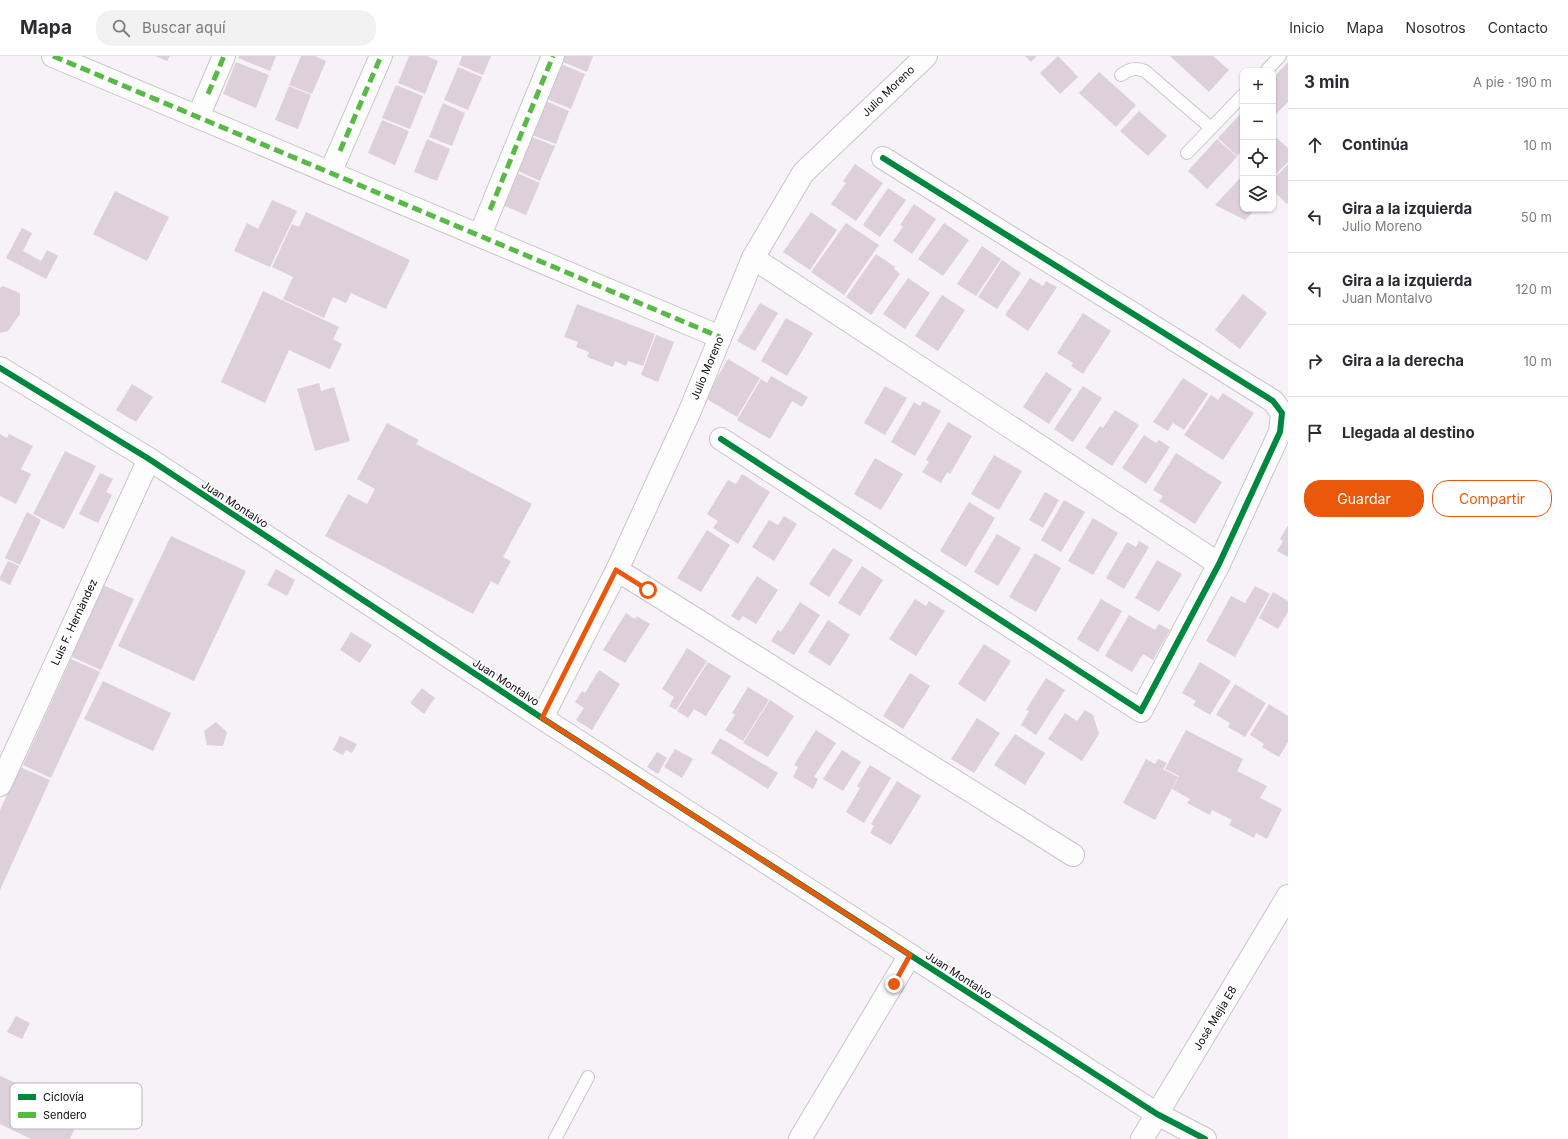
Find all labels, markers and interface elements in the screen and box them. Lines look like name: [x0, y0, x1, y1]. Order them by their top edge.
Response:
search box: [96, 10, 376, 46]
text: Mapa: [20, 16, 72, 39]
icon: search: [110, 17, 132, 39]
text: Buscar aquí: [142, 18, 226, 37]
text: Inicio: [1289, 19, 1325, 36]
text: Mapa: [1347, 19, 1384, 36]
text: Nosotros: [1406, 19, 1466, 36]
text: Contacto: [1488, 19, 1548, 36]
street label: Julio Moreno: [859, 62, 918, 120]
map controls: [1240, 68, 1276, 212]
button: +: [1240, 68, 1276, 104]
text: 3 min: [1304, 72, 1350, 92]
text: A pie · 190 m: [1473, 74, 1552, 90]
button: −: [1240, 104, 1276, 140]
icon: ahead: [1304, 134, 1326, 156]
text: Continúa: [1342, 135, 1409, 154]
text: 10 m: [1523, 137, 1552, 153]
button: locate: [1240, 140, 1276, 176]
button: layers: [1240, 176, 1276, 212]
text: Gira a la izquierda: [1342, 199, 1472, 218]
icon: left: [1304, 206, 1326, 228]
text: 50 m: [1521, 209, 1552, 225]
text: Julio Moreno: [1342, 218, 1422, 234]
text: Gira a la izquierda: [1342, 271, 1472, 290]
icon: left: [1304, 278, 1326, 300]
text: 120 m: [1516, 281, 1552, 297]
text: Juan Montalvo: [1342, 290, 1433, 306]
street label: Julio Moreno: [687, 334, 727, 402]
icon: right: [1304, 350, 1326, 372]
text: Gira a la derecha: [1342, 351, 1464, 370]
text: 10 m: [1523, 353, 1552, 369]
icon: arrive: [1304, 422, 1326, 444]
text: Llegada al destino: [1342, 423, 1475, 442]
street label: Juan Montalvo: [199, 477, 271, 531]
button: Guardar: [1304, 480, 1424, 517]
button: Compartir: [1432, 480, 1552, 517]
street label: Luis F. Hernàndez: [48, 577, 100, 667]
route start: [639, 581, 657, 599]
street label: Juan Montalvo: [470, 655, 542, 709]
street label: Juan Montalvo: [923, 948, 995, 1002]
route end: [885, 975, 903, 993]
street label: José Mejia E8: [1190, 983, 1240, 1053]
legend: [10, 1083, 142, 1129]
text: Ciclovía: [43, 1090, 84, 1104]
text: Sendero: [43, 1108, 87, 1122]

